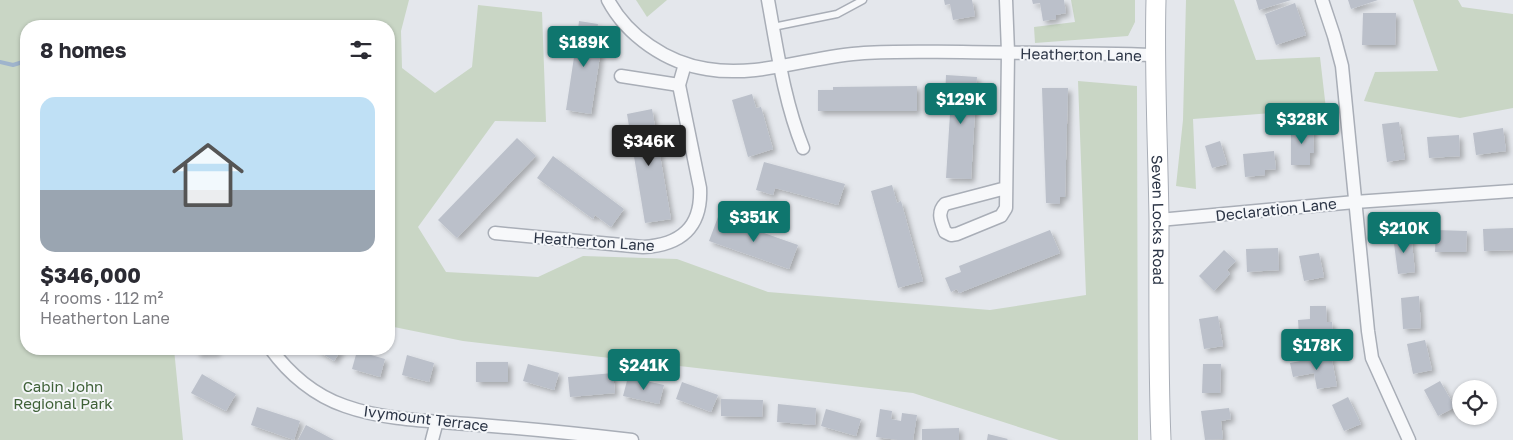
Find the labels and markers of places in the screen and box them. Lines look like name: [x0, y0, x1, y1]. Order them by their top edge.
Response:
pin: $189K: [549, 26, 619, 68]
pin: $129K: [926, 82, 996, 125]
pin: $328K: [1267, 102, 1337, 145]
pin: $346K: [614, 124, 684, 167]
pin: $351K: [719, 200, 789, 243]
pin: $210K: [1369, 212, 1439, 254]
pin: $178K: [1282, 328, 1352, 371]
pin: $241K: [609, 348, 679, 391]

